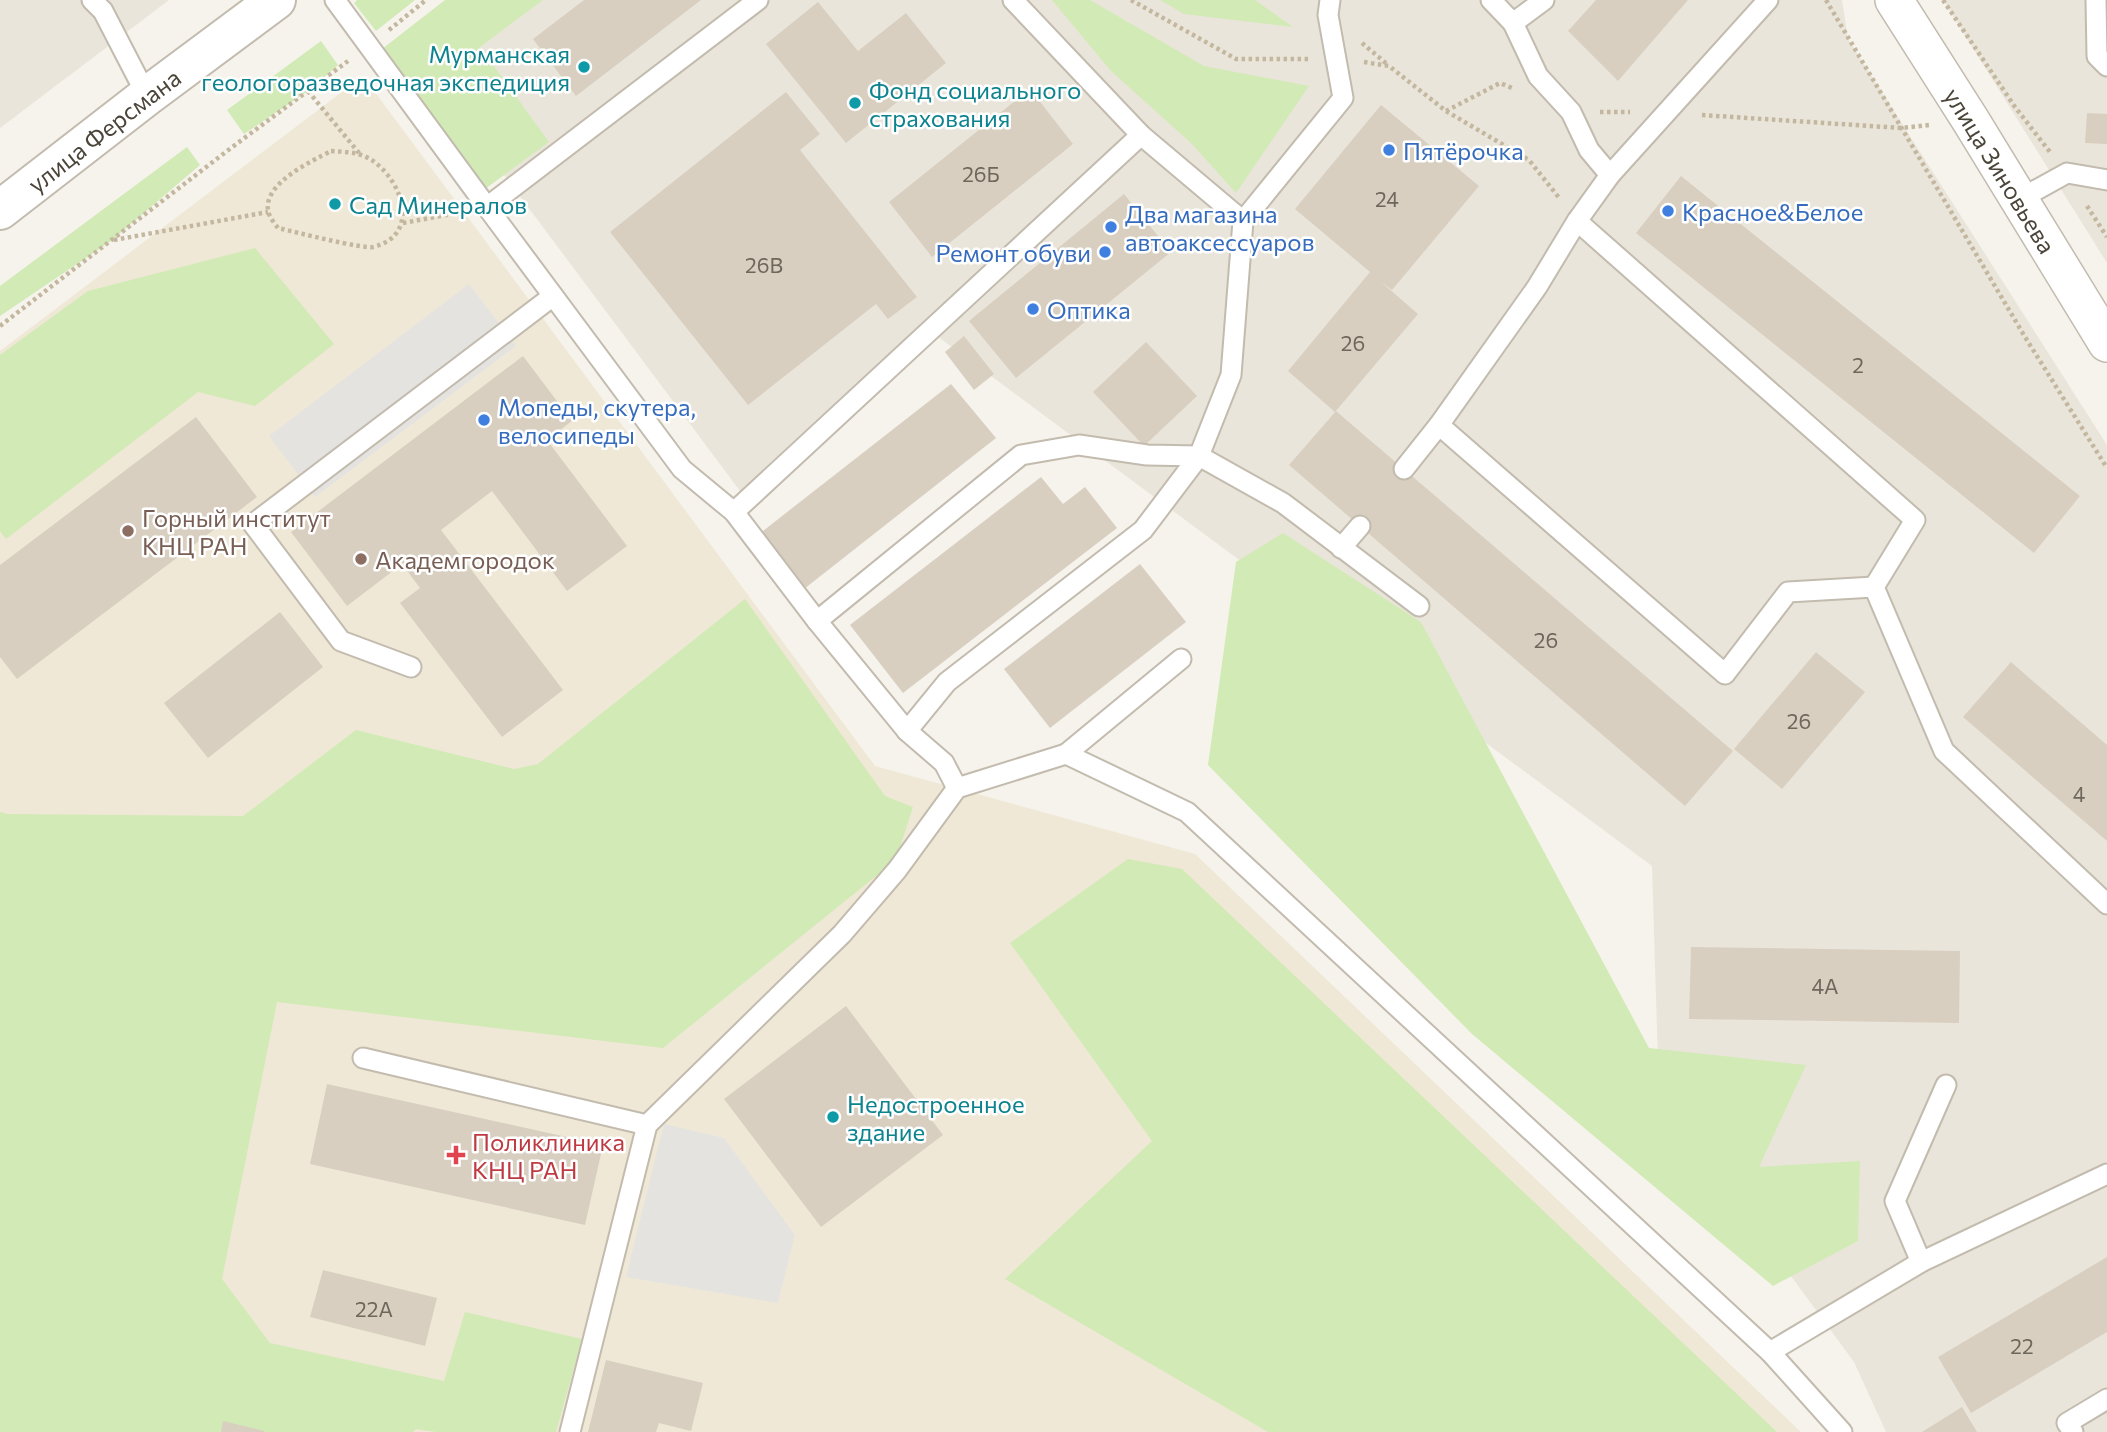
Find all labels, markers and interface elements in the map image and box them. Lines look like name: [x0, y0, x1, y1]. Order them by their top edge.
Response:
place label: Мурманская геологоразведочная экспедиция: [201, 39, 570, 96]
marker: Мурманская геологоразведочная экспедиция: [576, 59, 592, 75]
street label: улица Ферсмана: [22, 62, 186, 198]
place label: Фонд социального страхования: [869, 75, 1081, 132]
street label: улица Зиновьева: [1939, 82, 2063, 258]
marker: Фонд социального страхования: [847, 95, 863, 111]
place label: Пятёрочка: [1403, 136, 1524, 165]
marker: Пятёрочка: [1381, 142, 1397, 158]
house number: 26Б: [962, 161, 1000, 186]
house number: 24: [1375, 186, 1399, 211]
place label: Сад Минералов: [349, 190, 527, 219]
marker: Сад Минералов: [327, 196, 343, 212]
place label: Красное&Белое: [1682, 197, 1863, 226]
place label: Два магазина автоаксессуаров: [1125, 199, 1314, 256]
marker: Красное&Белое: [1660, 203, 1676, 219]
marker: Два магазина автоаксессуаров: [1103, 219, 1119, 235]
place label: Ремонт обуви: [935, 238, 1091, 267]
marker: Ремонт обуви: [1097, 244, 1113, 260]
house number: 26В: [745, 252, 783, 277]
place label: Оптика: [1047, 295, 1131, 324]
marker: Оптика: [1025, 301, 1041, 317]
house number: 26: [1341, 330, 1365, 355]
house number: 2: [1852, 352, 1864, 377]
place label: Мопеды, скутера, велосипеды: [498, 392, 696, 449]
marker: Мопеды, скутера, велосипеды: [476, 412, 492, 428]
place label: Горный институт КНЦ РАН: [142, 503, 331, 560]
marker: Горный институт КНЦ РАН: [120, 523, 136, 539]
place label: Академгородок: [375, 545, 555, 574]
marker: Академгородок: [353, 551, 369, 567]
house number: 26: [1534, 627, 1558, 652]
house number: 26: [1787, 708, 1811, 733]
house number: 4: [2073, 781, 2086, 806]
house number: 4А: [1811, 973, 1839, 998]
place label: Недостроенное здание: [847, 1089, 1025, 1146]
marker: Недостроенное здание: [825, 1109, 841, 1125]
place label: Поликлиника КНЦ РАН: [472, 1127, 625, 1184]
marker: Поликлиника КНЦ РАН: [446, 1145, 466, 1165]
house number: 22А: [355, 1296, 393, 1321]
house number: 22: [2010, 1333, 2034, 1358]

